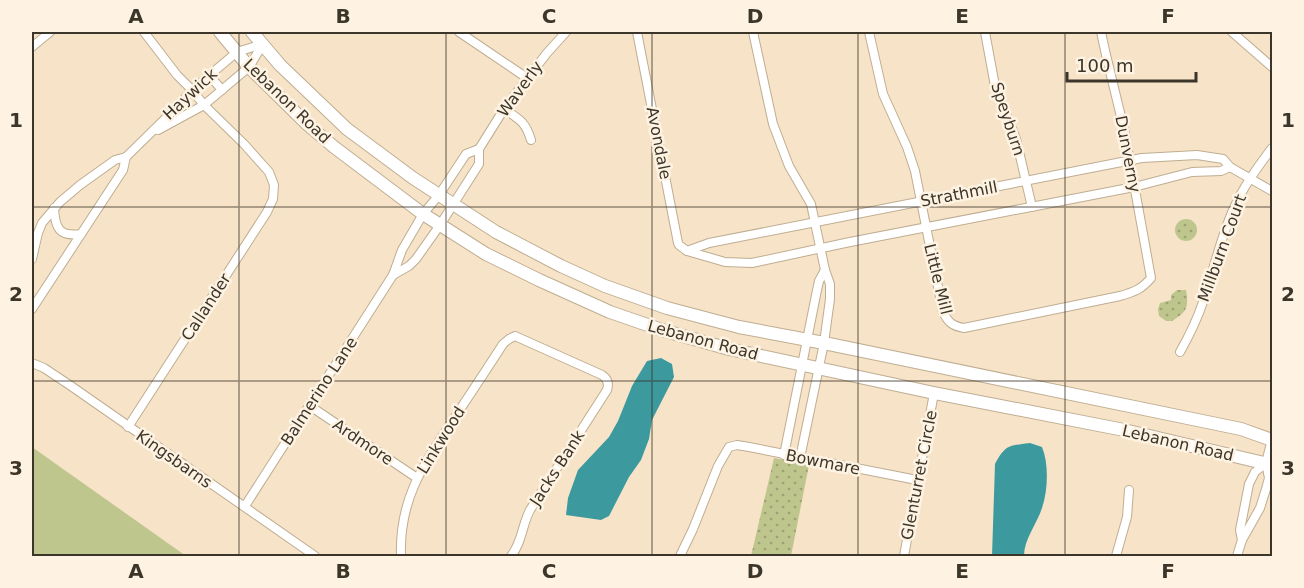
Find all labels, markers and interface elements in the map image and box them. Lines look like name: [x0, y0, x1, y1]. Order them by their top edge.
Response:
text: A: [128, 4, 144, 28]
text: B: [335, 4, 351, 28]
text: C: [542, 4, 556, 28]
text: D: [747, 4, 763, 28]
text: E: [955, 4, 969, 28]
text: F: [1161, 4, 1175, 28]
scale bar: [1067, 45, 1196, 83]
street label: Lebanon Road: [239, 55, 335, 147]
text: 100 m: [1076, 55, 1134, 76]
street label: Waverly: [493, 57, 547, 121]
street label: Haywick: [159, 64, 221, 124]
street label: Speyburn: [987, 80, 1029, 158]
street label: Avondale: [643, 105, 675, 181]
text: 1: [9, 108, 23, 132]
text: 1: [1281, 108, 1295, 132]
street label: Dunverny: [1111, 114, 1145, 194]
street label: Strathmill: [919, 177, 999, 211]
street label: Millburn Court: [1194, 192, 1250, 304]
street label: Little Mill: [920, 242, 956, 316]
street label: Callander: [177, 269, 235, 344]
text: 2: [9, 282, 23, 306]
text: 2: [1281, 282, 1295, 306]
street label: Lebanon Road: [646, 316, 760, 364]
street label: Balmerino Lane: [277, 333, 361, 449]
street label: Linkwood: [413, 403, 469, 477]
street label: Glenturret Circle: [897, 408, 941, 542]
street label: Ardmore: [329, 415, 397, 469]
street label: Lebanon Road: [1120, 421, 1236, 465]
street label: Kingsbarns: [132, 426, 216, 492]
street label: Jacks Bank: [525, 426, 589, 510]
street label: Bowmare: [784, 445, 862, 479]
text: 3: [9, 456, 23, 480]
text: 3: [1281, 456, 1295, 480]
text: A: [128, 559, 144, 583]
text: B: [335, 559, 351, 583]
text: C: [542, 559, 556, 583]
text: D: [747, 559, 763, 583]
text: E: [955, 559, 969, 583]
text: F: [1161, 559, 1175, 583]

